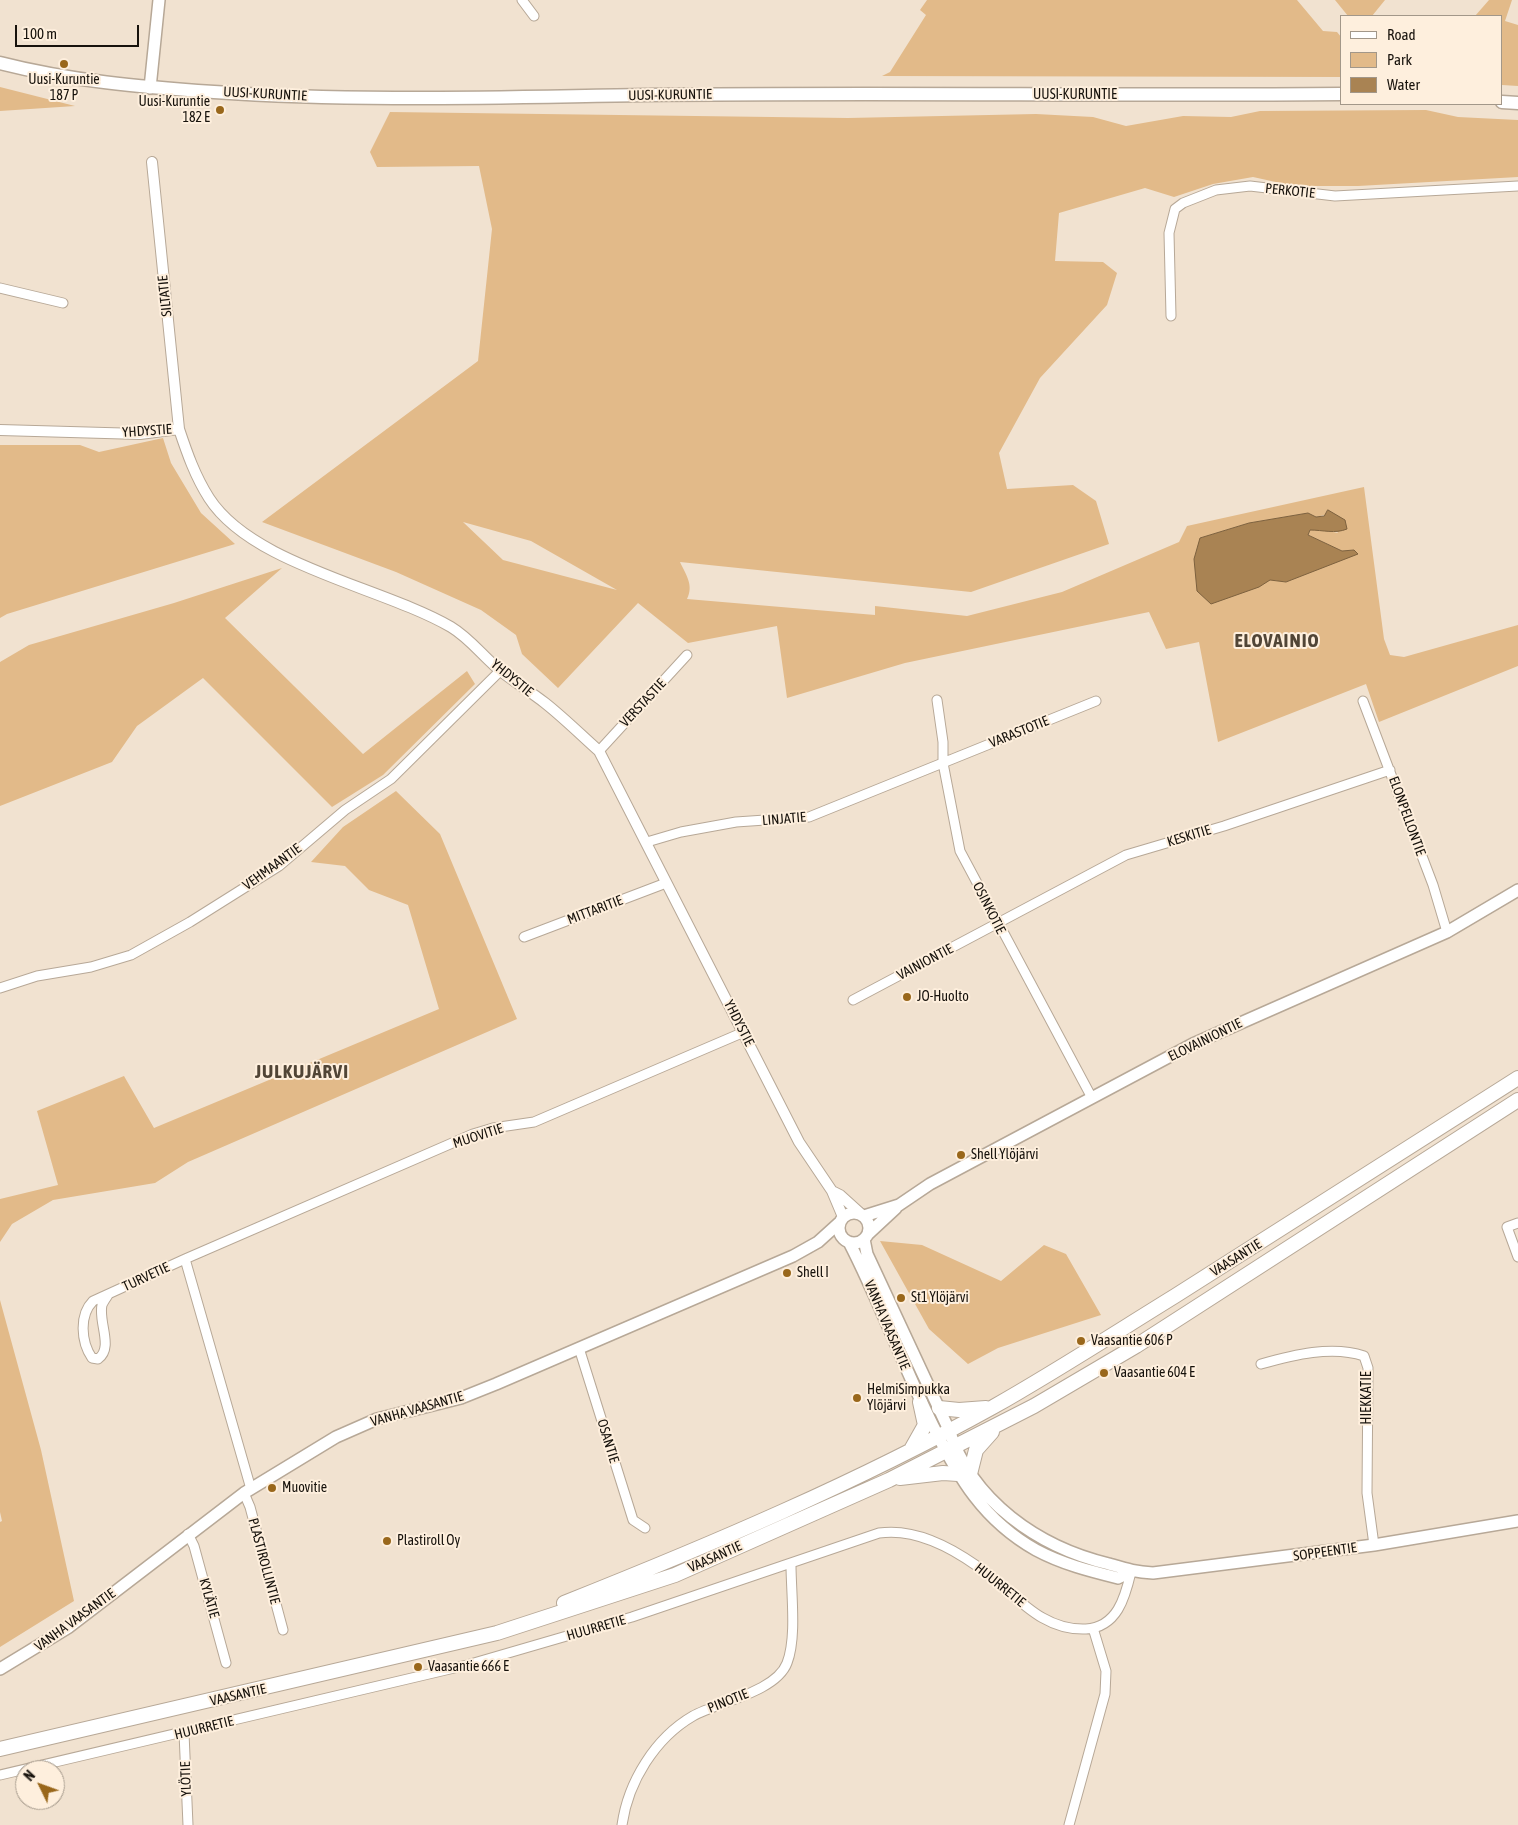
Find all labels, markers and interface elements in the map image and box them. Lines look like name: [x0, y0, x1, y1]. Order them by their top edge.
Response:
scale bar: [18, 15, 141, 47]
legend: [1340, 15, 1503, 105]
text: 100 m: [23, 25, 57, 42]
text: Road: [1387, 26, 1416, 43]
text: Park: [1387, 51, 1412, 68]
marker: Uusi-Kuruntie 187 P: [58, 58, 70, 70]
place label: Uusi-Kuruntie 187 P: [28, 72, 100, 104]
text: Water: [1387, 76, 1420, 93]
street label: UUSI-KURUNTIE: [223, 83, 307, 105]
street label: UUSI-KURUNTIE: [628, 86, 712, 104]
street label: UUSI-KURUNTIE: [1033, 87, 1117, 103]
place label: Uusi-Kuruntie 182 E: [139, 94, 210, 126]
marker: Uusi-Kuruntie 182 E: [214, 104, 226, 116]
street label: PERKOTIE: [1264, 180, 1316, 202]
street label: SILTATIE: [154, 275, 176, 317]
street label: YHDYSTIE: [122, 421, 172, 441]
district label: ELOVAINIO: [1233, 630, 1321, 652]
street label: YHDYSTIE: [487, 656, 537, 700]
street label: VERSTASTIE: [616, 675, 670, 731]
street label: VARASTOTIE: [987, 712, 1051, 752]
street label: ELONPELLONTIE: [1385, 774, 1429, 858]
street label: LINJATIE: [761, 809, 807, 829]
street label: KESKITIE: [1165, 821, 1213, 851]
street label: VEHMAANTIE: [240, 840, 304, 894]
street label: OSINKOTIE: [969, 879, 1009, 937]
street label: MITTARITIE: [565, 892, 625, 928]
street label: VAINIONTIE: [894, 940, 956, 984]
place label: JO-Huolto: [917, 989, 969, 1005]
marker: JO-Huolto: [901, 991, 913, 1003]
street label: YHDYSTIE: [720, 997, 758, 1049]
street label: ELOVAINIONTIE: [1165, 1015, 1245, 1065]
district label: JULKUJÄRVI: [254, 1061, 350, 1083]
street label: MUOVITIE: [451, 1120, 505, 1152]
place label: Shell Ylöjärvi: [971, 1147, 1039, 1163]
marker: Shell Ylöjärvi: [955, 1149, 967, 1161]
street label: VAASANTIE: [1207, 1236, 1265, 1280]
street label: TURVETIE: [120, 1259, 172, 1295]
place label: Shell I: [797, 1265, 829, 1281]
marker: Shell I: [781, 1267, 793, 1279]
street label: VANHA VAASANTIE: [861, 1278, 913, 1372]
place label: St1 Ylöjärvi: [911, 1290, 969, 1306]
marker: St1 Ylöjärvi: [895, 1292, 907, 1304]
place label: Vaasantie 606 P: [1091, 1333, 1173, 1349]
marker: Vaasantie 606 P: [1075, 1335, 1087, 1347]
place label: Vaasantie 604 E: [1114, 1365, 1195, 1381]
marker: Vaasantie 604 E: [1098, 1367, 1110, 1379]
street label: HIEKKATIE: [1359, 1371, 1375, 1425]
place label: HelmiSimpukka Ylöjärvi: [867, 1382, 950, 1414]
street label: VANHA VAASANTIE: [369, 1388, 465, 1430]
marker: HelmiSimpukka Ylöjärvi: [851, 1392, 863, 1404]
street label: OSANTIE: [593, 1417, 623, 1465]
place label: Muovitie: [282, 1480, 327, 1496]
marker: Muovitie: [266, 1482, 278, 1494]
street label: PLASTIROLLINTIE: [244, 1516, 284, 1606]
place label: Plastiroll Oy: [397, 1533, 460, 1549]
marker: Plastiroll Oy: [381, 1535, 393, 1547]
street label: VAASANTIE: [686, 1538, 744, 1576]
street label: SOPPEENTIE: [1292, 1539, 1358, 1565]
street label: HUURRETIE: [971, 1559, 1029, 1611]
street label: KYLÄTIE: [195, 1576, 223, 1620]
street label: VANHA VAASANTIE: [31, 1585, 119, 1655]
street label: HUURRETIE: [565, 1612, 627, 1644]
place label: Vaasantie 666 E: [428, 1659, 509, 1675]
marker: Vaasantie 666 E: [412, 1661, 424, 1673]
street label: VAASANTIE: [208, 1680, 268, 1710]
street label: PINOTIE: [705, 1685, 751, 1717]
street label: HUURRETIE: [173, 1713, 235, 1743]
north arrow: [15, 1760, 65, 1810]
street label: YLÖTIE: [177, 1761, 195, 1797]
text: N: [21, 1767, 38, 1784]

